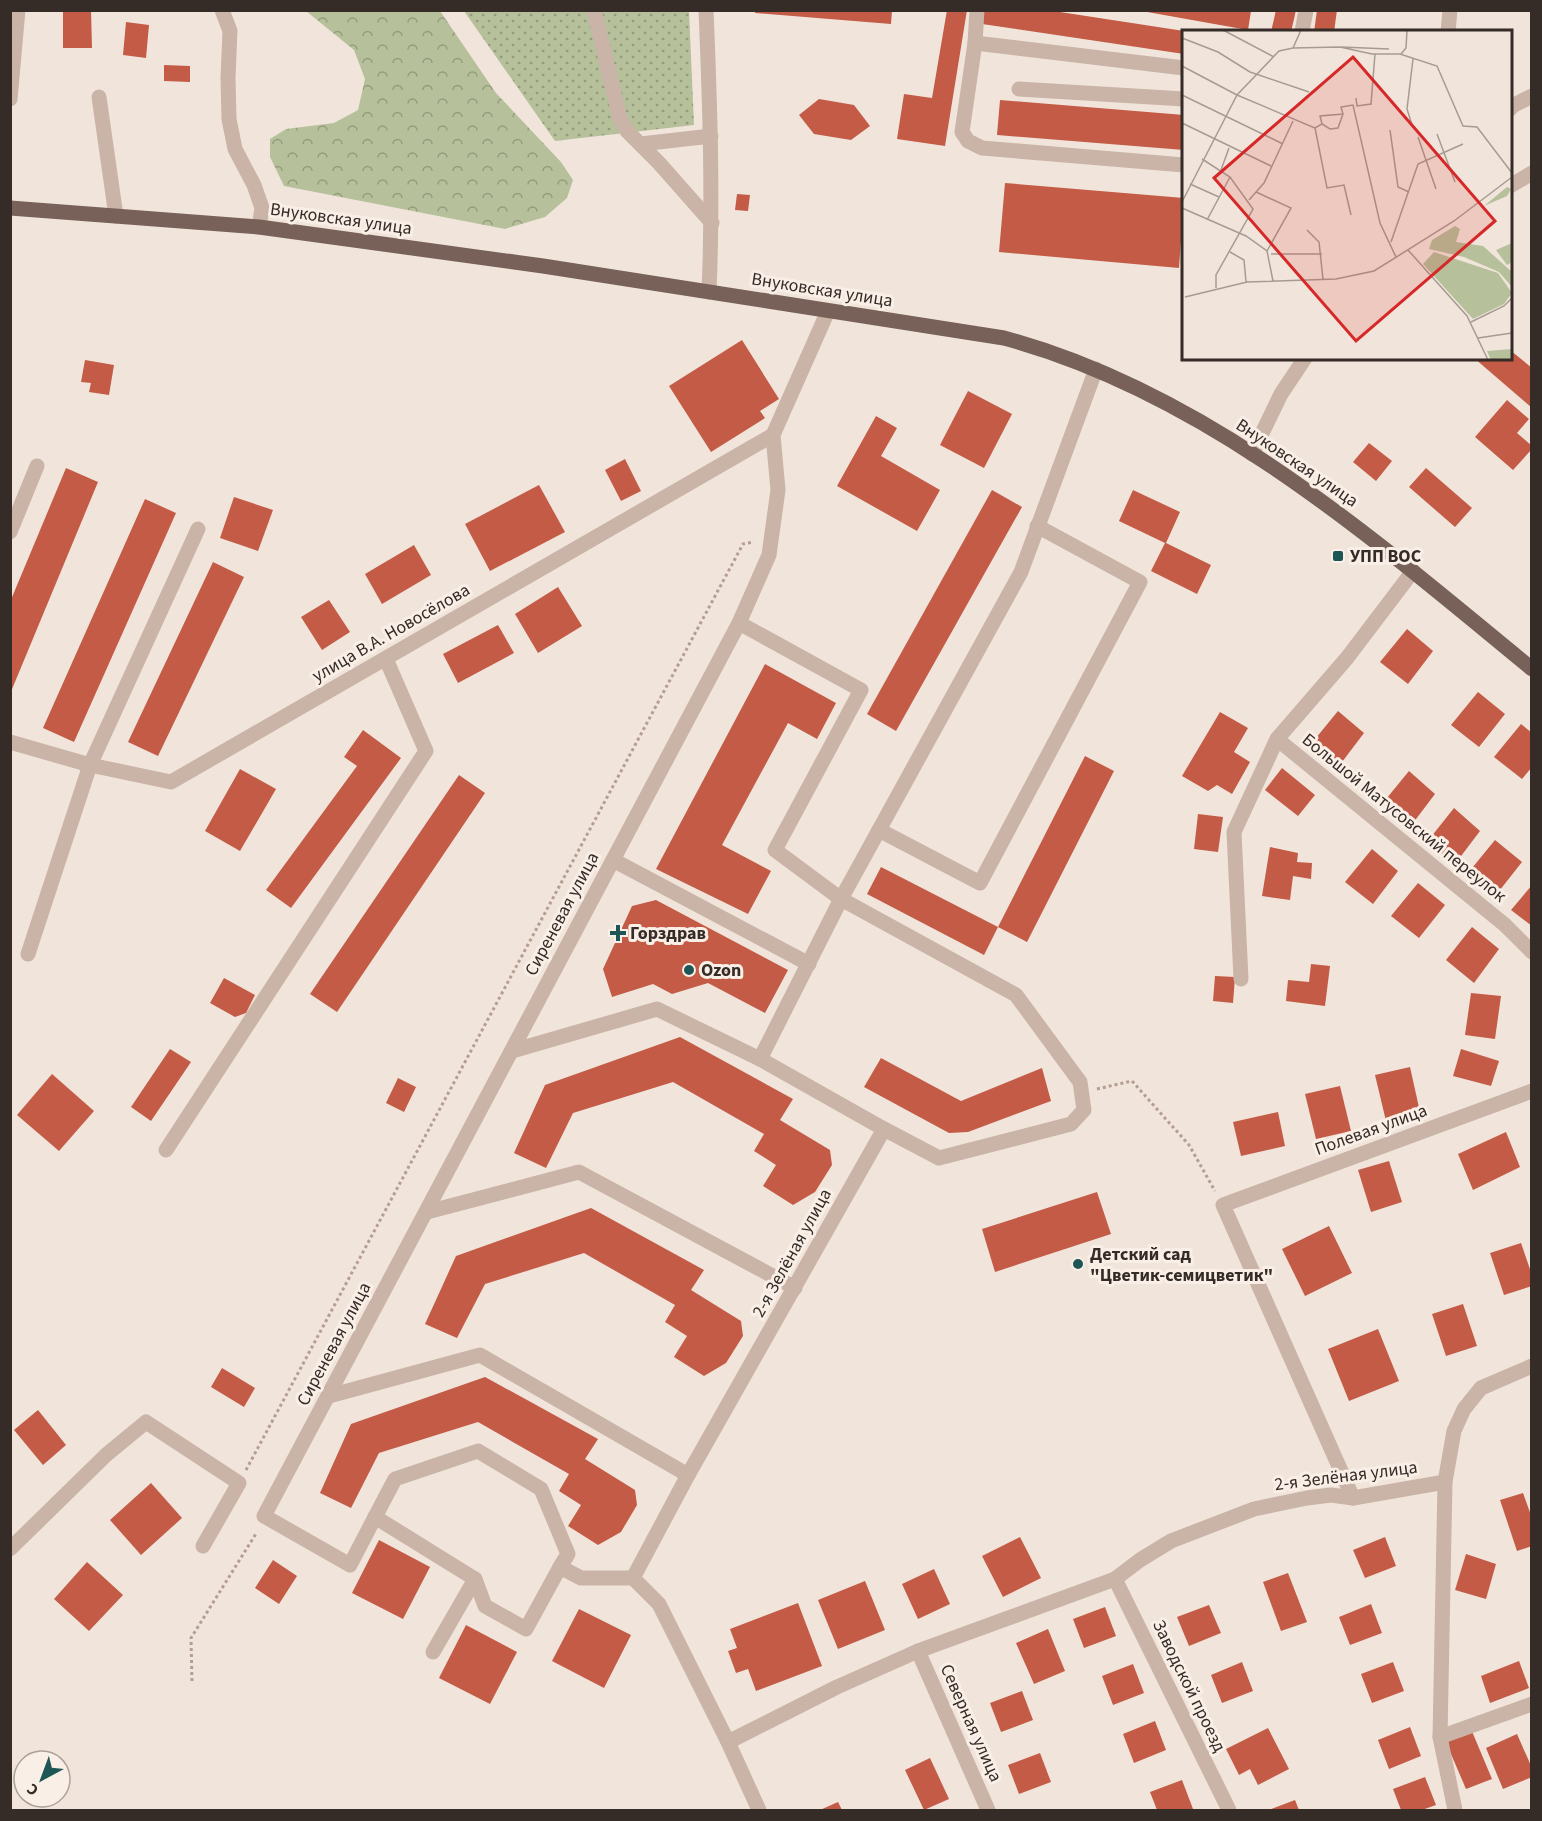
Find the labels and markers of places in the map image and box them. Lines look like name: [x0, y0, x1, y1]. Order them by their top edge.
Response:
place label: УПП ВОС: [1350, 544, 1422, 569]
marker: УПП ВОС: [1331, 549, 1345, 563]
place label: Горздрав: [630, 921, 706, 946]
marker: Горздрав: [611, 926, 625, 940]
place label: Ozon: [701, 958, 741, 983]
marker: Ozon: [682, 963, 696, 977]
place label: Детский сад "Цветик-семицветик": [1090, 1242, 1273, 1288]
marker: Детский сад "Цветик-семицветик": [1071, 1257, 1085, 1271]

